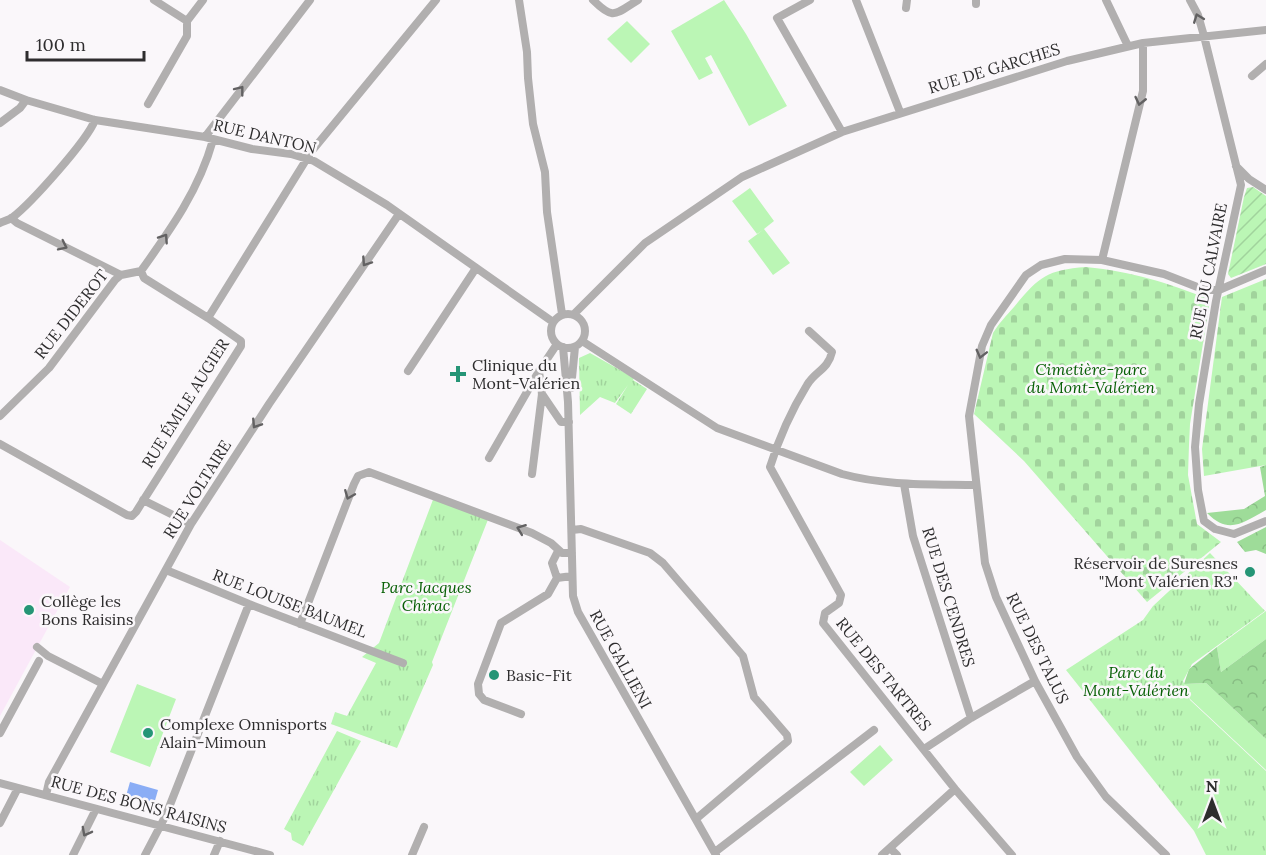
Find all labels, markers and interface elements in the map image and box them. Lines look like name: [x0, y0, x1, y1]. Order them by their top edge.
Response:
one-way arrow: [1193, 13, 1205, 24]
scale bar: [27, 24, 144, 62]
text: 100 m: [36, 33, 86, 56]
street label: RUE DE GARCHES: [926, 38, 1062, 98]
one-way arrow: [232, 86, 243, 97]
one-way arrow: [1135, 96, 1148, 106]
street label: RUE DANTON: [212, 114, 318, 158]
street label: RUE DU CALVAIRE: [1185, 201, 1231, 341]
one-way arrow: [157, 233, 168, 244]
one-way arrow: [56, 238, 67, 250]
one-way arrow: [362, 255, 373, 266]
street label: RUE DIDEROT: [30, 265, 112, 363]
street label: RUE ÉMILE AUGIER: [137, 334, 233, 471]
one-way arrow: [975, 349, 988, 359]
place label: Clinique du Mont-Valérien: [472, 355, 580, 393]
park label: Cimetière-parc du Mont-Valérien: [1027, 359, 1155, 397]
marker: Clinique du Mont-Valérien: [449, 365, 467, 383]
one-way arrow: [252, 417, 263, 428]
street label: RUE VOLTAIRE: [159, 436, 235, 542]
one-way arrow: [344, 488, 356, 499]
one-way arrow: [517, 524, 527, 537]
street label: RUE DES CENDRES: [918, 525, 980, 669]
place label: Réservoir de Suresnes "Mont Valérien R3": [1074, 553, 1238, 591]
street label: RUE LOUISE BAUMEL: [210, 564, 370, 642]
marker: Réservoir de Suresnes "Mont Valérien R3": [1243, 565, 1257, 579]
park label: Parc Jacques Chirac: [380, 577, 472, 615]
street label: RUE DES TALUS: [1002, 589, 1074, 707]
place label: Collège les Bons Raisins: [41, 591, 133, 629]
marker: Collège les Bons Raisins: [22, 603, 36, 617]
street label: RUE GALLIENI: [586, 606, 656, 712]
street label: RUE DES TARTRES: [832, 613, 936, 735]
park label: Parc du Mont-Valérien: [1083, 662, 1189, 700]
place label: Basic-Fit: [506, 665, 573, 685]
marker: Basic-Fit: [487, 668, 501, 682]
place label: Complexe Omnisports Alain-Mimoun: [159, 714, 327, 752]
marker: Complexe Omnisports Alain-Mimoun: [141, 726, 155, 740]
street label: RUE DES BONS RAISINS: [49, 771, 229, 837]
north arrow: [1182, 771, 1242, 831]
text: N: [1206, 776, 1218, 796]
one-way arrow: [82, 826, 93, 837]

